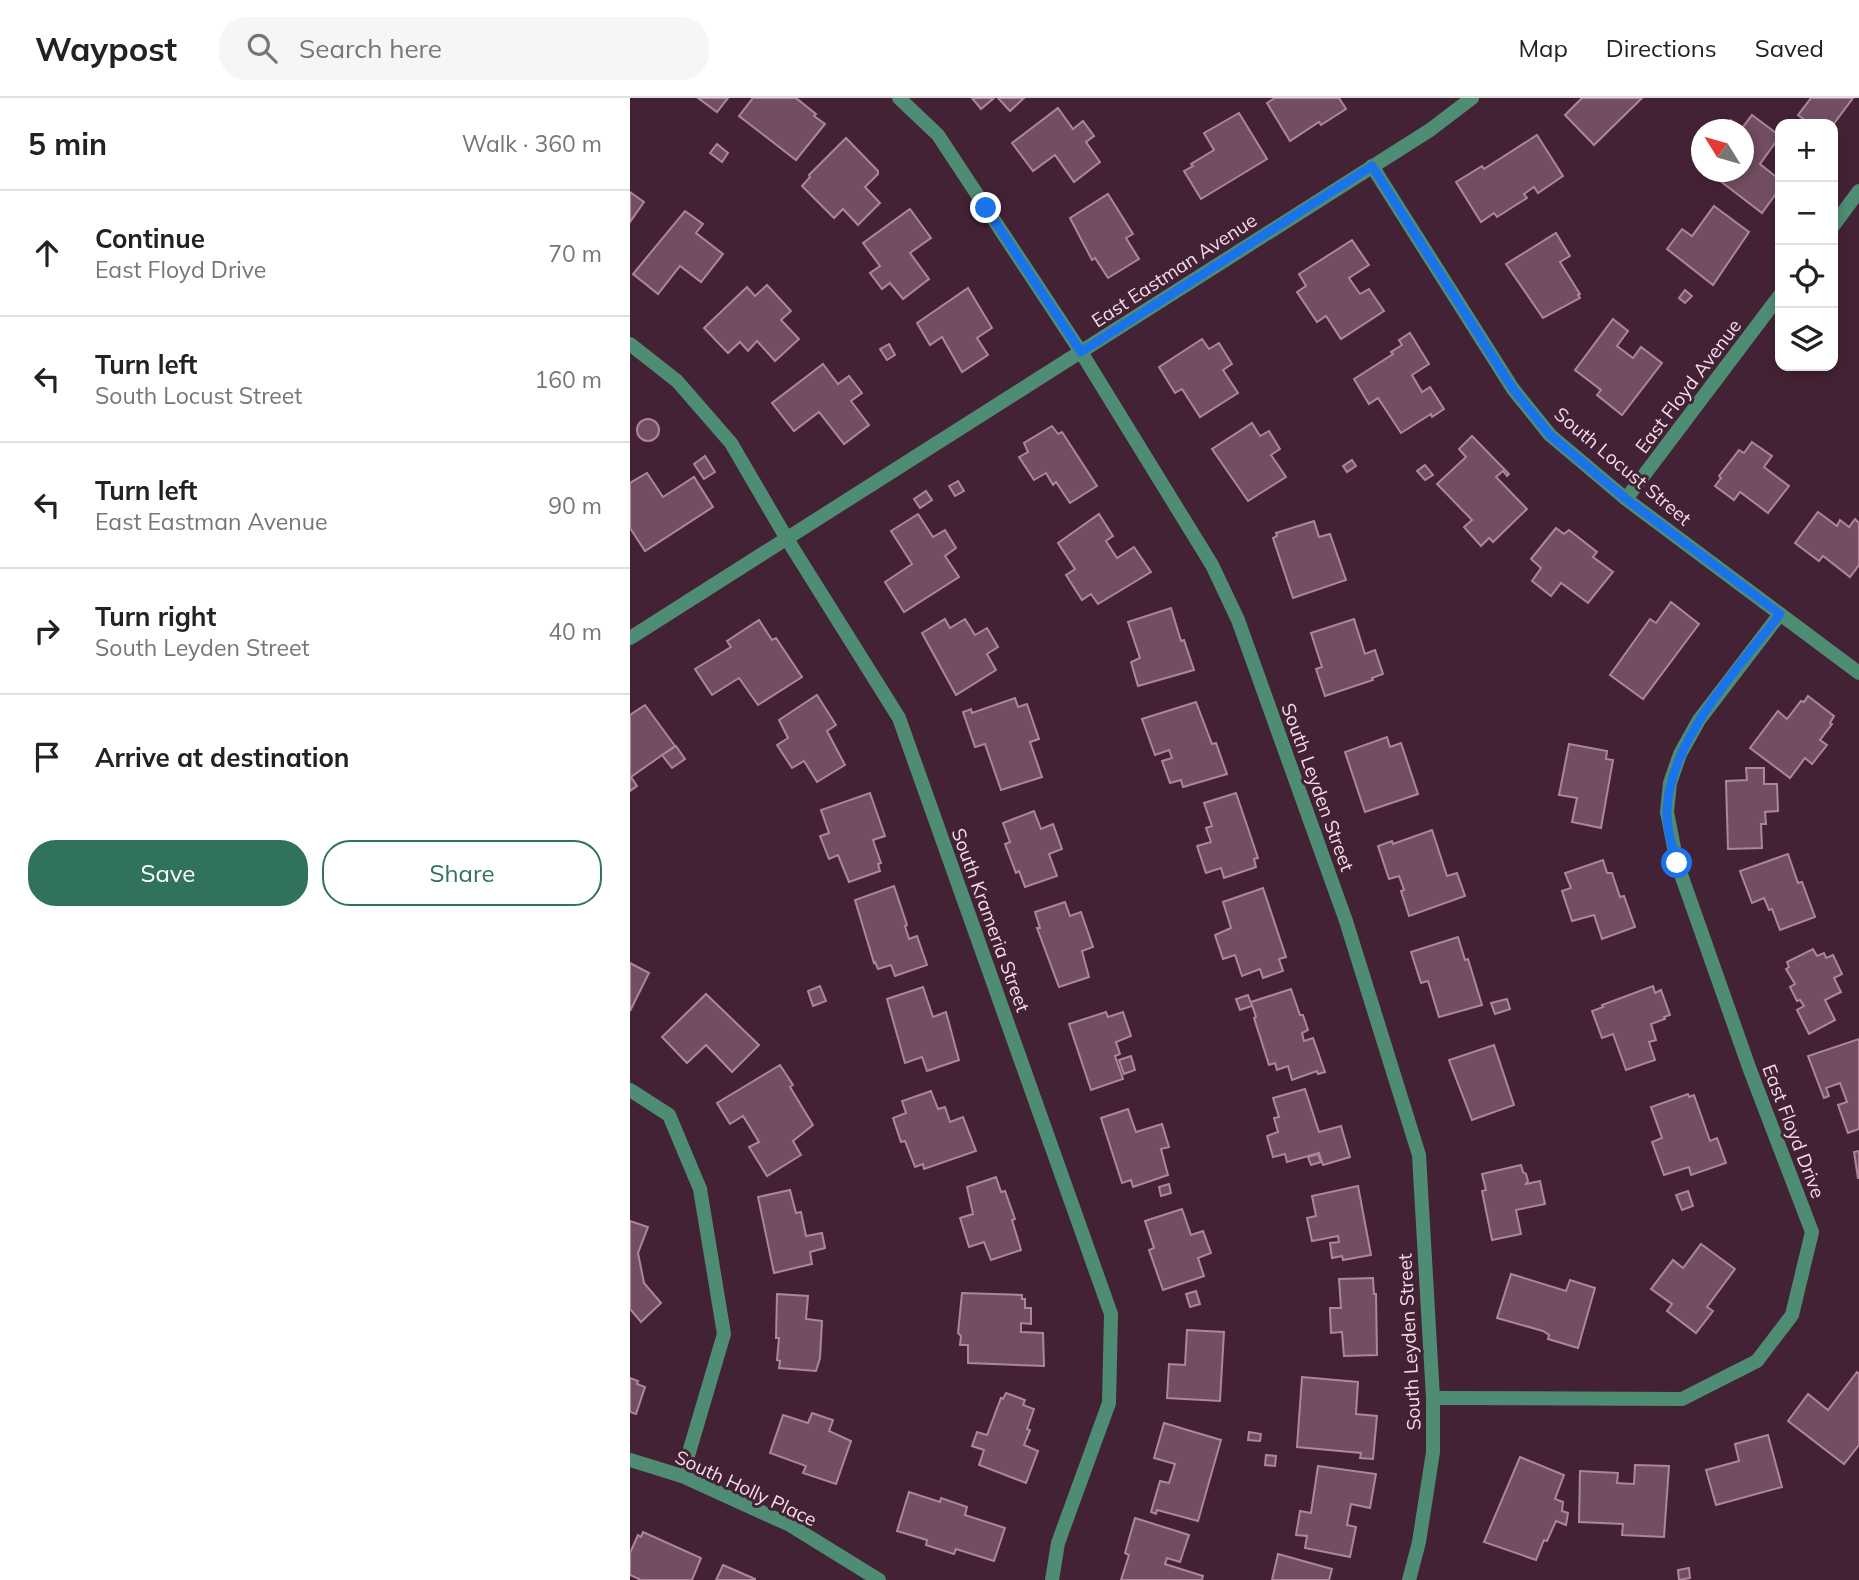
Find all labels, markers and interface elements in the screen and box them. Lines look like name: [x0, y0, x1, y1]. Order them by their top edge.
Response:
search box: [219, 17, 709, 80]
text: Waypost: [35, 28, 177, 69]
icon: search: [243, 29, 281, 67]
text: Search here: [299, 32, 442, 65]
text: Map: [1518, 33, 1568, 63]
text: Directions: [1606, 33, 1717, 63]
text: Saved: [1755, 33, 1824, 63]
north arrow: [1691, 119, 1754, 182]
map controls: [1775, 119, 1838, 371]
button: +: [1775, 119, 1838, 182]
text: 5 min: [28, 125, 107, 163]
text: Walk · 360 m: [462, 129, 602, 158]
button: −: [1775, 182, 1838, 245]
route end: [970, 192, 1001, 223]
street label: East Eastman Avenue: [1087, 208, 1261, 332]
text: Continue: [95, 222, 205, 255]
icon: ahead: [28, 234, 66, 272]
text: 70 m: [548, 239, 602, 268]
button: locate: [1775, 245, 1838, 308]
text: East Floyd Drive: [95, 255, 266, 284]
button: layers: [1775, 308, 1838, 371]
street label: East Floyd Avenue: [1630, 314, 1746, 458]
text: Turn left: [95, 348, 197, 381]
icon: left: [28, 360, 66, 398]
text: 160 m: [534, 365, 602, 394]
text: South Locust Street: [95, 381, 302, 410]
street label: South Locust Street: [1550, 402, 1697, 530]
text: Turn left: [95, 474, 197, 507]
icon: left: [28, 486, 66, 524]
text: 90 m: [548, 491, 602, 520]
text: East Eastman Avenue: [95, 507, 328, 536]
text: Turn right: [95, 600, 216, 633]
icon: right: [28, 612, 66, 650]
text: 40 m: [548, 617, 602, 646]
text: South Leyden Street: [95, 633, 310, 662]
street label: South Leyden Street: [1276, 700, 1360, 875]
icon: arrive: [28, 738, 66, 776]
text: Arrive at destination: [95, 741, 350, 774]
street label: South Krameria Street: [947, 825, 1036, 1016]
button: Save: [28, 840, 308, 906]
button: Share: [322, 840, 602, 906]
route start: [1661, 847, 1692, 878]
street label: East Floyd Drive: [1757, 1061, 1831, 1201]
street label: South Leyden Street: [1392, 1253, 1426, 1431]
street label: South Holly Place: [671, 1445, 821, 1531]

